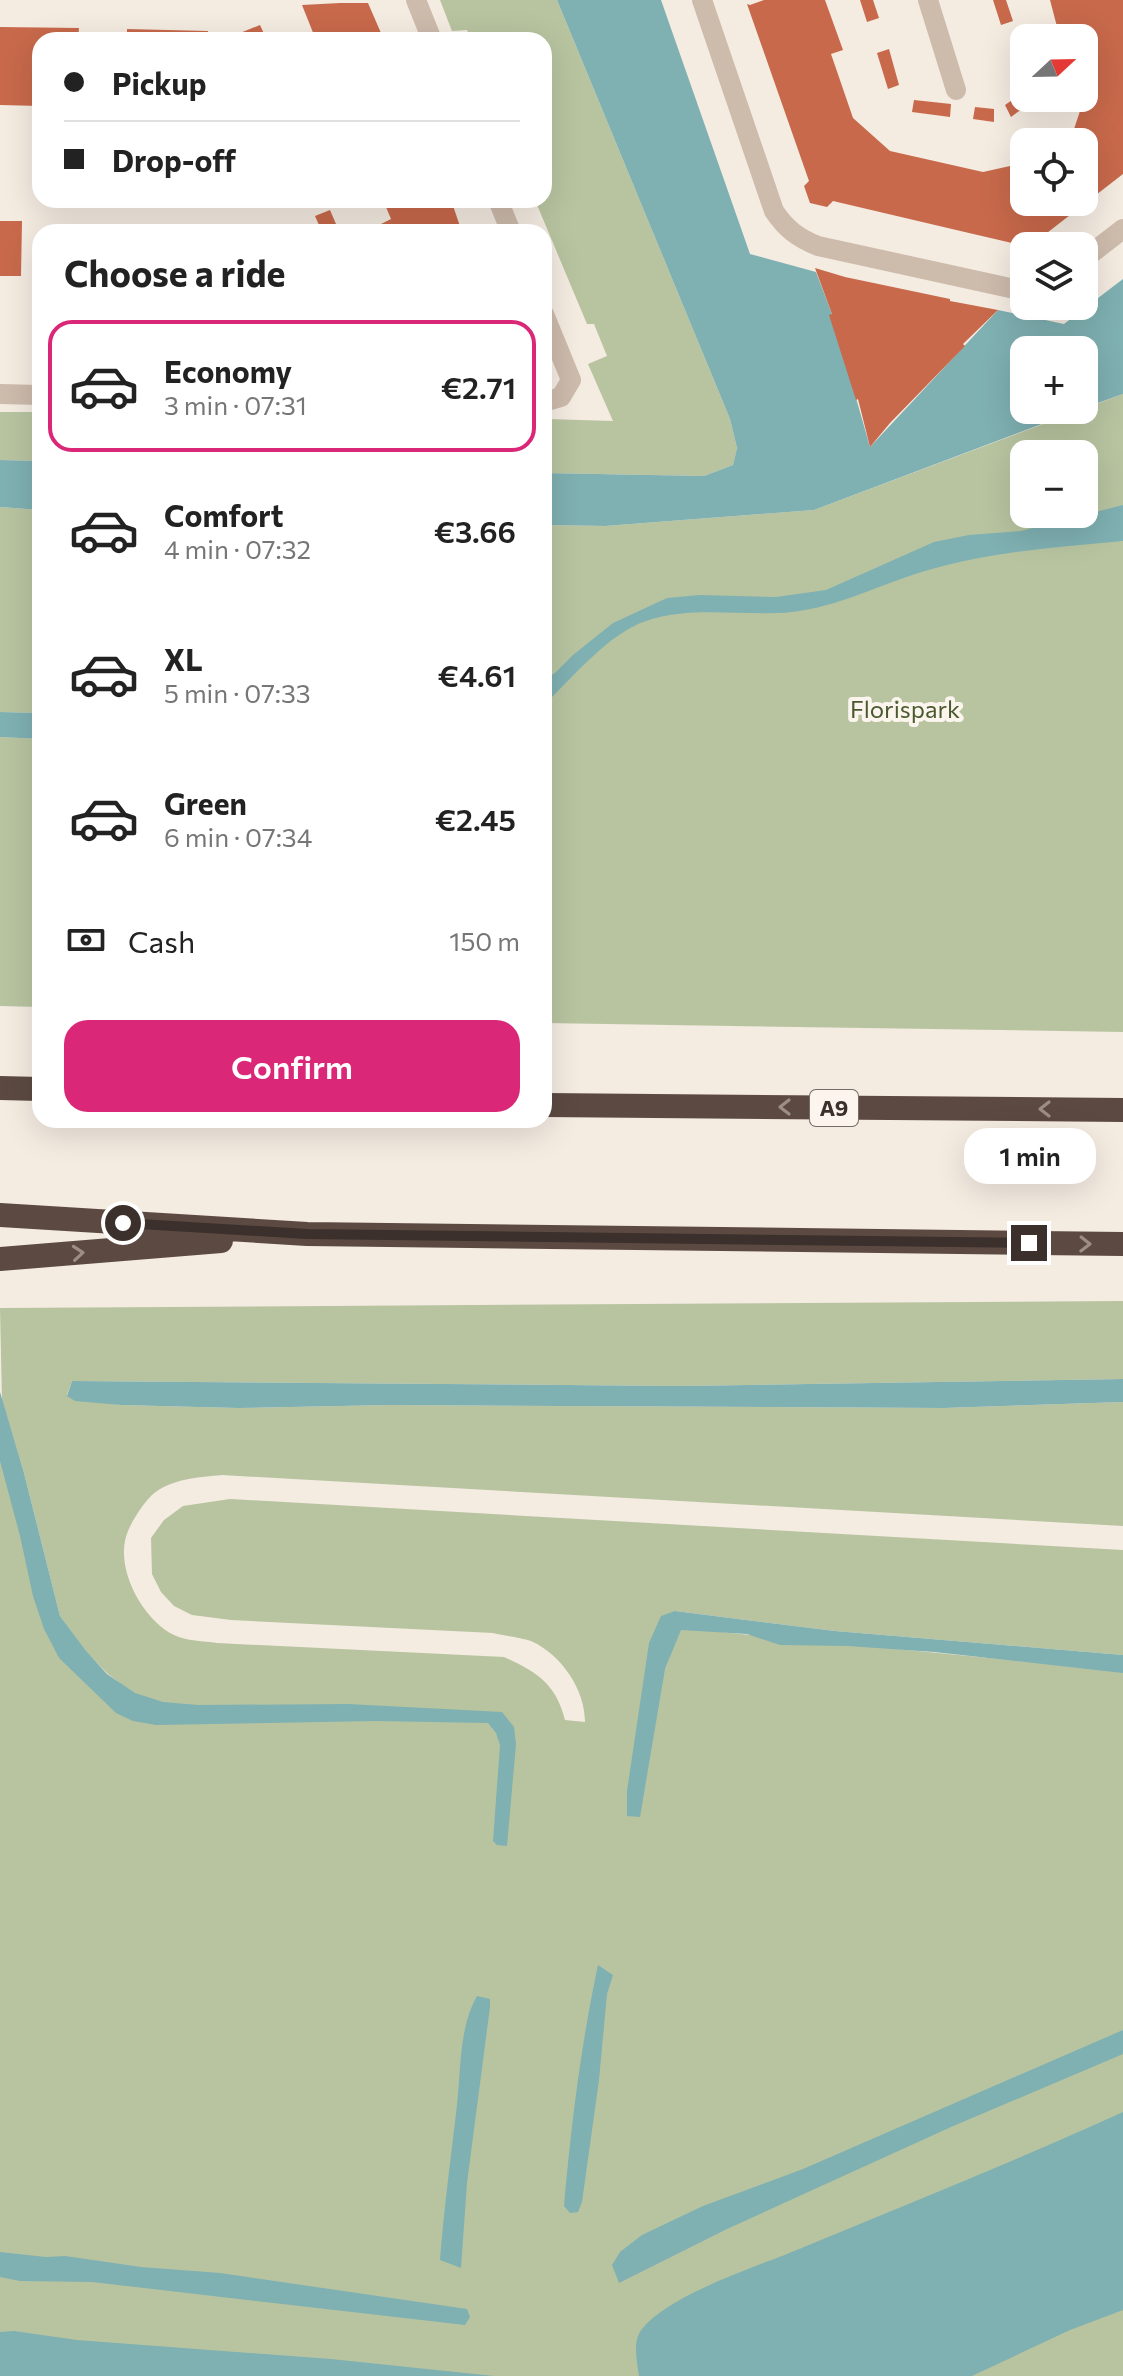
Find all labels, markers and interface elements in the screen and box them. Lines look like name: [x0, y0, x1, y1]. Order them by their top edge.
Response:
north arrow: [1010, 24, 1098, 112]
map controls: [1010, 24, 1098, 528]
text: Pickup: [112, 64, 206, 101]
button: locate: [1010, 128, 1098, 216]
text: Drop-off: [112, 141, 236, 178]
button: layers: [1010, 232, 1098, 320]
text: Choose a ride: [64, 250, 285, 294]
button: +: [1010, 336, 1098, 424]
icon: car: [68, 350, 140, 422]
text: Economy: [164, 352, 292, 389]
text: €2.71: [441, 368, 516, 405]
text: 3 min · 07:31: [164, 389, 307, 420]
button: −: [1010, 440, 1098, 528]
icon: car: [68, 494, 140, 566]
text: Comfort: [164, 496, 283, 533]
text: €3.66: [434, 512, 516, 549]
text: 4 min · 07:32: [164, 533, 311, 564]
icon: car: [68, 638, 140, 710]
text: XL: [164, 640, 203, 677]
text: €4.61: [438, 656, 516, 693]
text: 5 min · 07:33: [164, 677, 311, 708]
park label: Florispark: [850, 694, 960, 723]
icon: car: [68, 782, 140, 854]
text: Green: [164, 784, 247, 821]
text: €2.45: [435, 800, 516, 837]
text: 6 min · 07:34: [164, 821, 312, 852]
icon: cash: [64, 918, 108, 962]
text: Cash: [128, 922, 195, 959]
text: 150 m: [449, 925, 520, 956]
button: Confirm: [64, 1020, 520, 1112]
road number: A9: [810, 1090, 858, 1126]
one-way arrow: [778, 1098, 791, 1116]
one-way arrow: [1038, 1100, 1051, 1118]
callout: 1 min: [963, 1127, 1095, 1183]
text: 1 min: [999, 1140, 1061, 1171]
route start: [105, 1205, 141, 1241]
route end: [1011, 1225, 1047, 1261]
one-way arrow: [1079, 1235, 1092, 1253]
one-way arrow: [72, 1245, 85, 1262]

